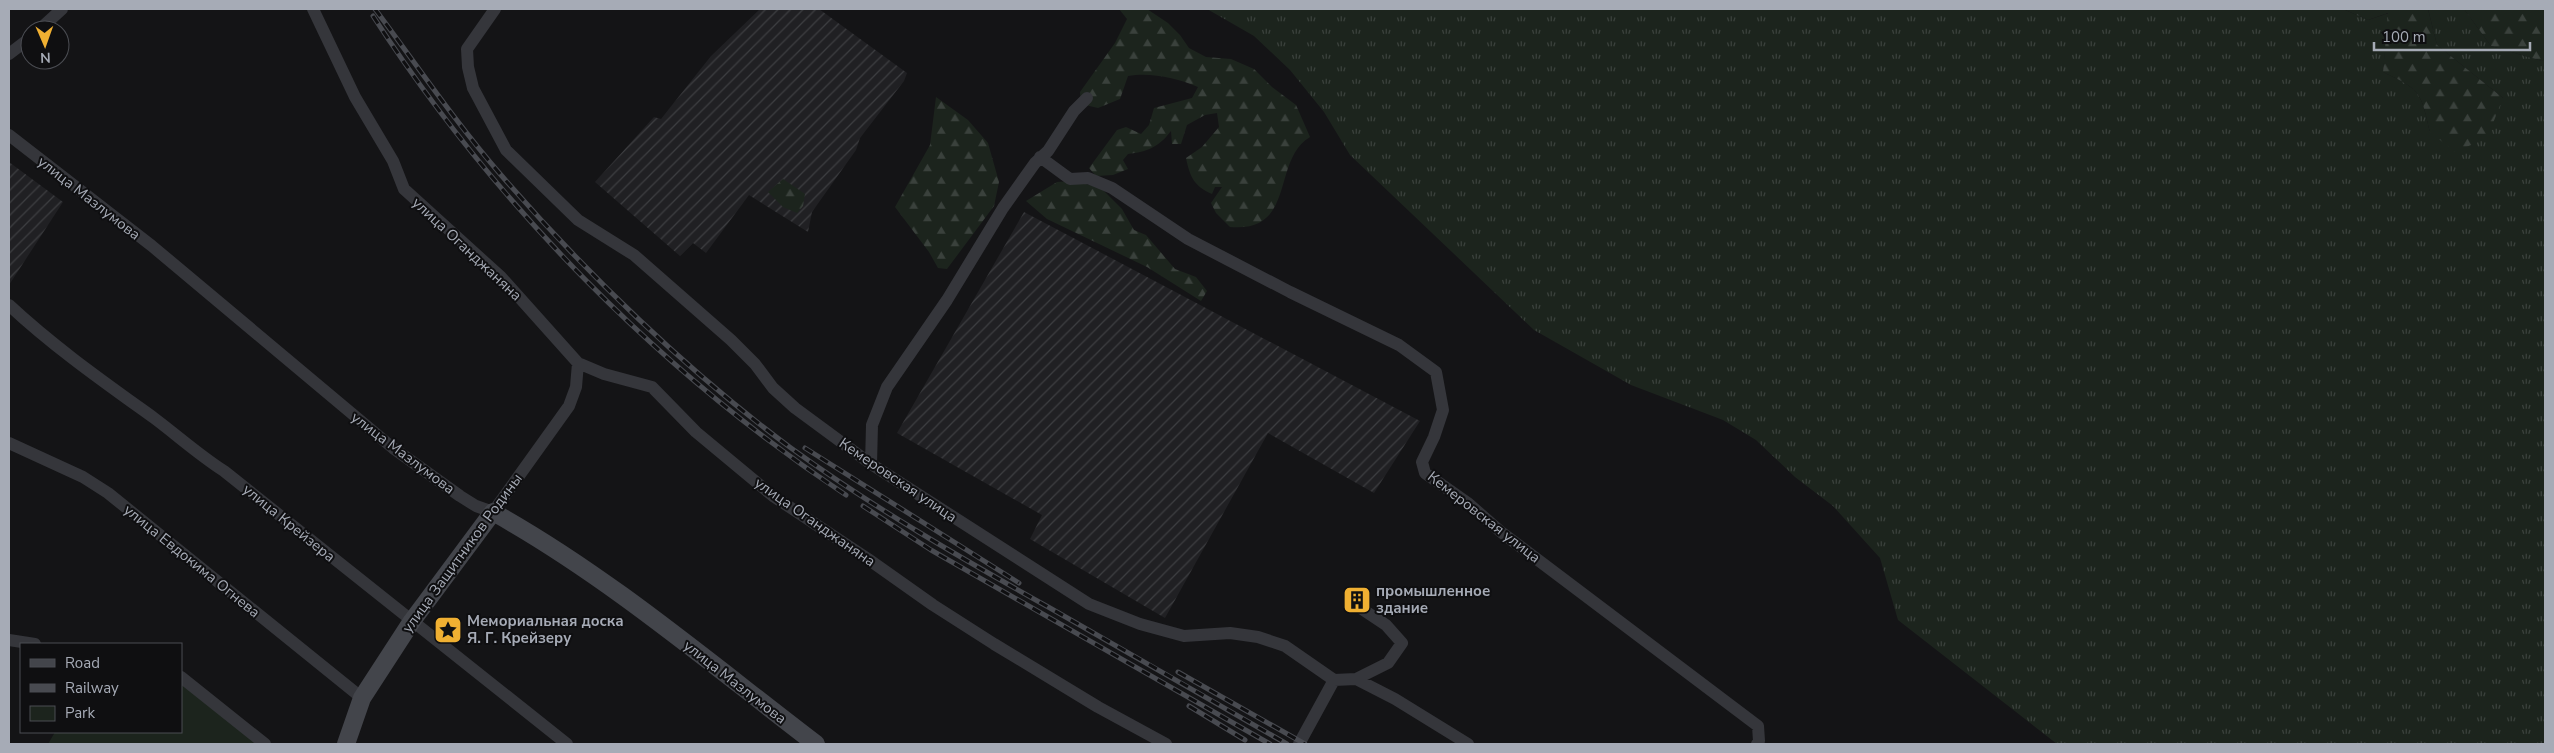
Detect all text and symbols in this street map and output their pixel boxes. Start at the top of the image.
north arrow [20,20,70,70]
scale bar [2374,20,2530,52]
text: 100 m [2382,27,2426,47]
text: N [40,48,51,67]
street label: улица Мазлумова [34,152,144,244]
street label: улица Оганджаняна [408,193,526,305]
street label: улица Мазлумова [347,407,459,499]
street label: Кемеровская улица [835,433,961,527]
street label: Кемеровская улица [1423,467,1545,567]
street label: улица Защитников Родины [397,469,527,637]
street label: улица Оганджаняна [751,473,879,571]
street label: улица Крейзера [239,479,339,567]
street label: улица Евдокима Огнева [120,500,264,622]
place label: промышленное здание [1376,581,1490,618]
building icon: промышленное здание [1342,585,1372,615]
place label: Мемориальная доска Я. Г. Крейзеру [467,611,624,648]
place icon: Мемориальная доска Я. Г. Крейзеру [433,615,463,645]
street label: улица Мазлумова [680,636,790,728]
legend [20,643,182,733]
text: Road [65,653,100,673]
text: Railway [65,678,119,698]
text: Park [65,703,95,723]

